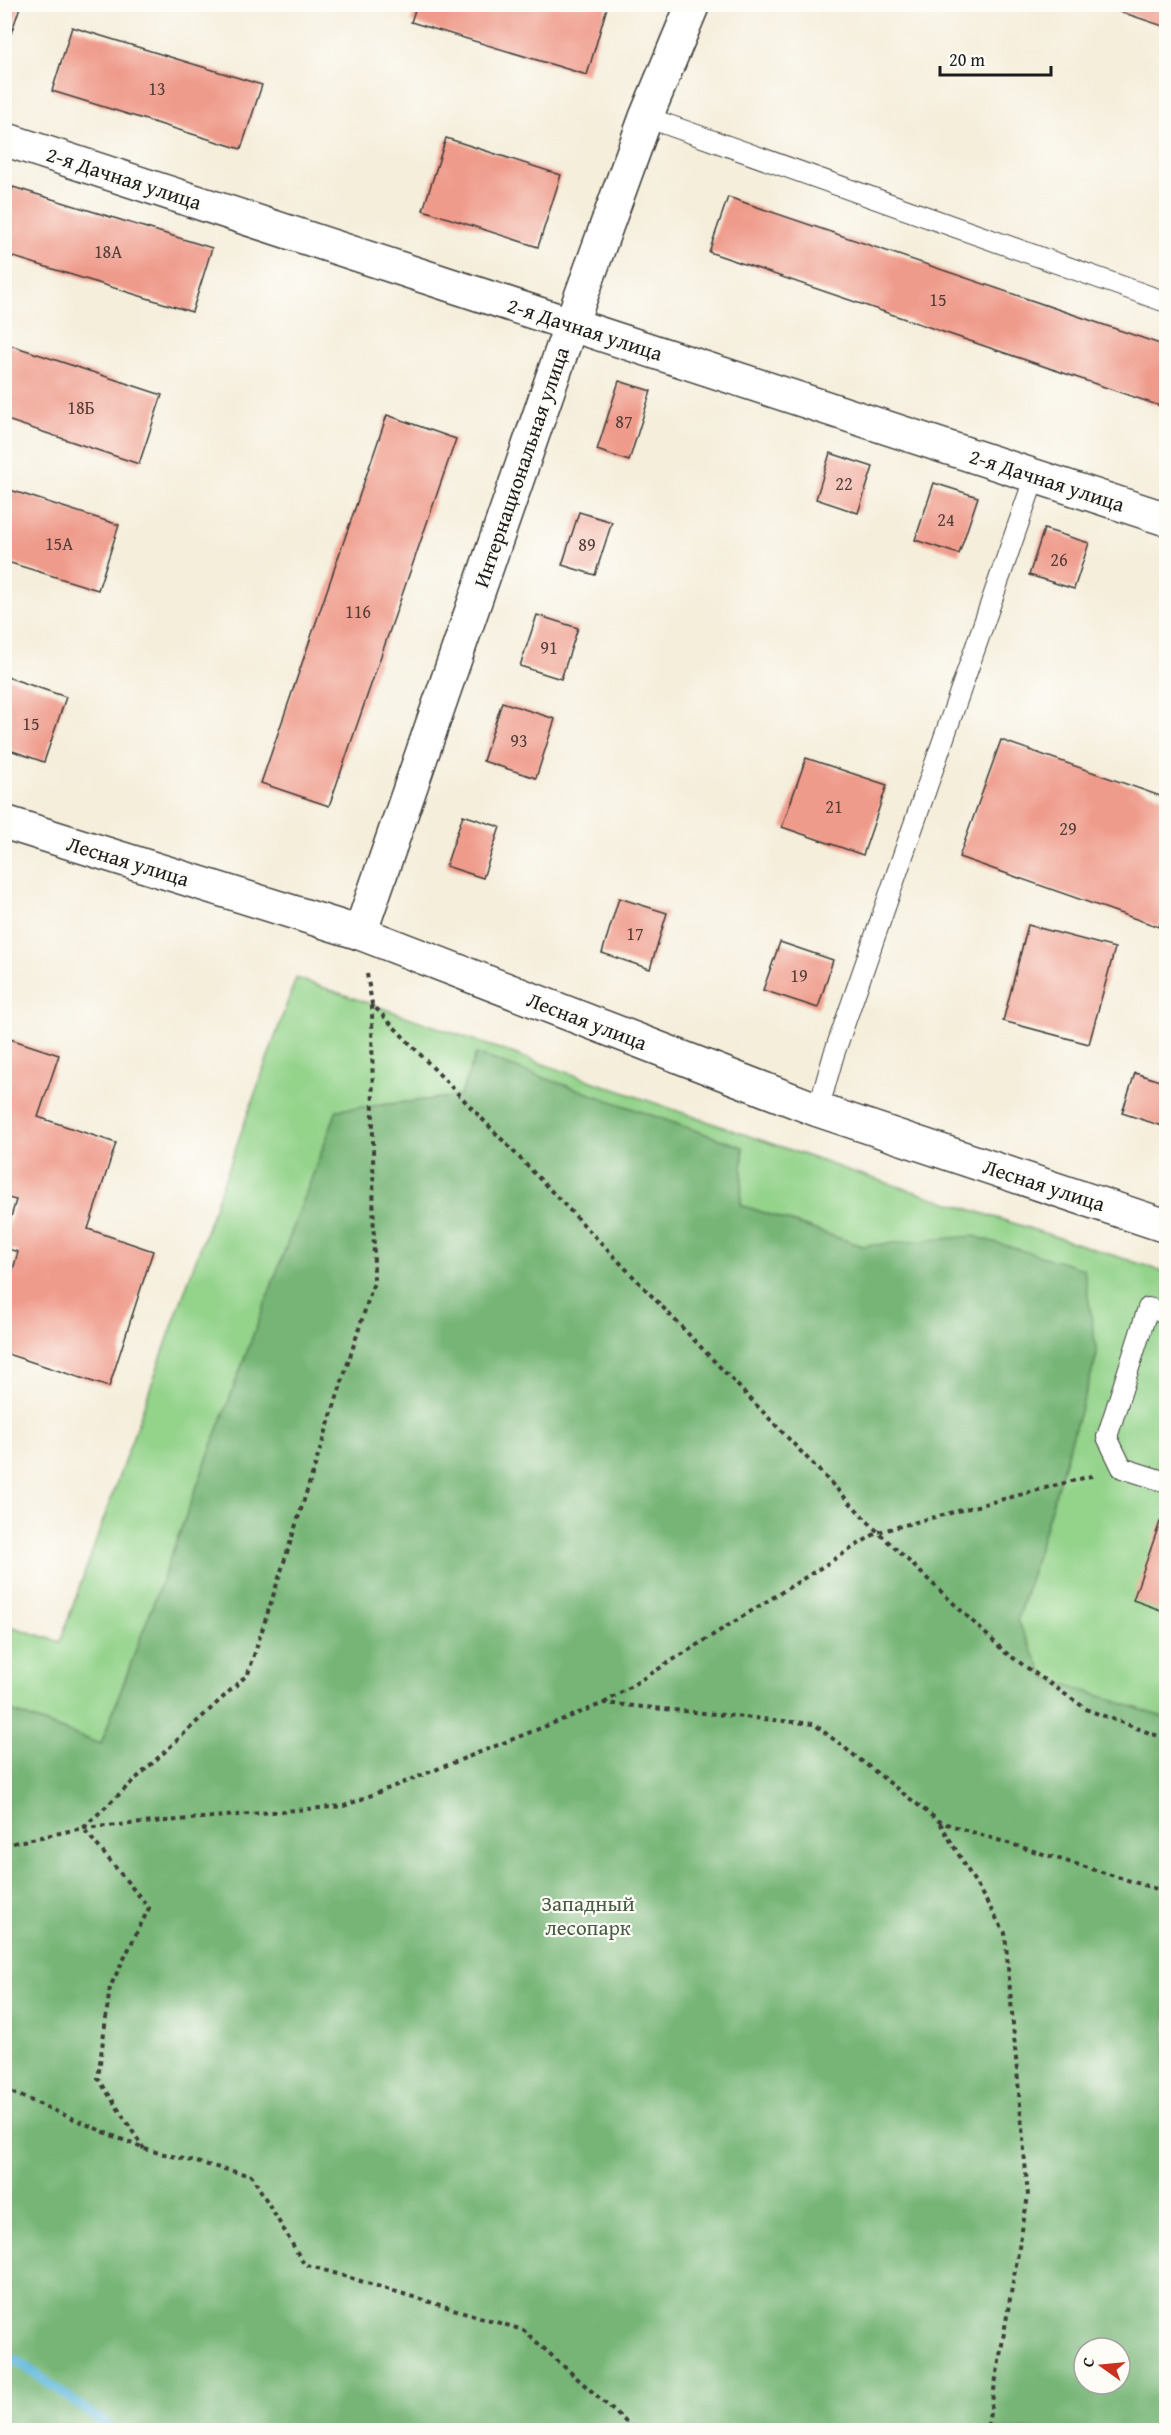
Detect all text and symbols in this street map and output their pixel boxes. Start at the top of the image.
scale bar [940,39,1051,77]
text: 20 m [949,46,985,73]
house number: 13 [148,75,166,102]
street label: 2-я Дачная улица [42,138,206,218]
house number: 18А [94,238,122,265]
house number: 15 [929,286,947,313]
street label: 2-я Дачная улица [503,289,667,369]
street label: Интернациональная улица [465,342,577,592]
house number: 18Б [67,394,95,421]
house number: 87 [615,408,633,435]
street label: 2-я Дачная улица [965,440,1129,520]
house number: 22 [835,470,853,497]
house number: 24 [937,506,955,533]
house number: 15А [45,530,73,557]
house number: 89 [578,531,596,558]
house number: 26 [1050,546,1068,573]
house number: 116 [345,598,371,625]
house number: 91 [540,634,558,661]
house number: 15 [22,710,40,737]
house number: 93 [510,727,528,754]
house number: 21 [825,793,843,820]
house number: 29 [1059,815,1077,842]
street label: Лесная улица [63,828,193,894]
house number: 17 [626,920,644,947]
house number: 19 [790,962,808,989]
street label: Лесная улица [522,984,652,1058]
street label: Лесная улица [979,1151,1109,1219]
park label: Западный лесопарк [541,1888,635,1943]
north arrow [1072,2336,1132,2396]
text: С [1075,2355,1100,2370]

